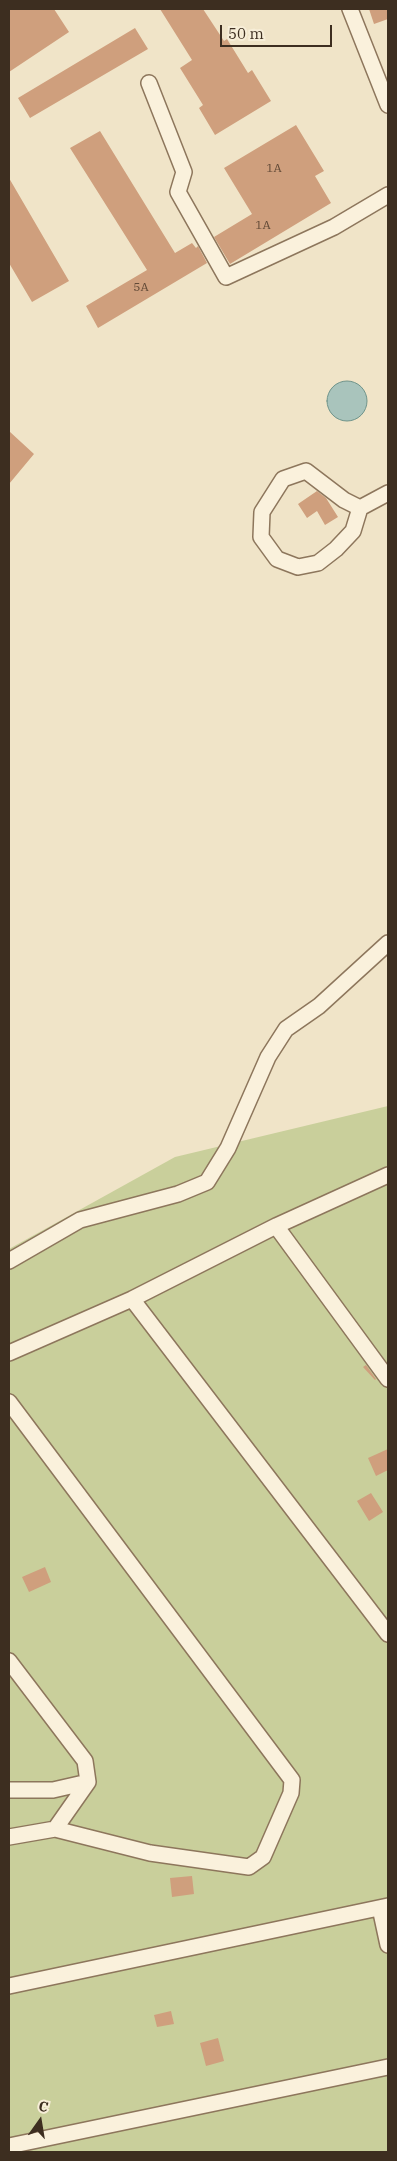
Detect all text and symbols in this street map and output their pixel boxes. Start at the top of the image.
scale bar [222,15,334,47]
text: 50 m [228,24,264,43]
house number: 1А [266,162,282,176]
house number: 1А [255,219,271,233]
house number: 5А [133,281,149,295]
north arrow [15,2096,65,2146]
text: С [37,2097,50,2116]

